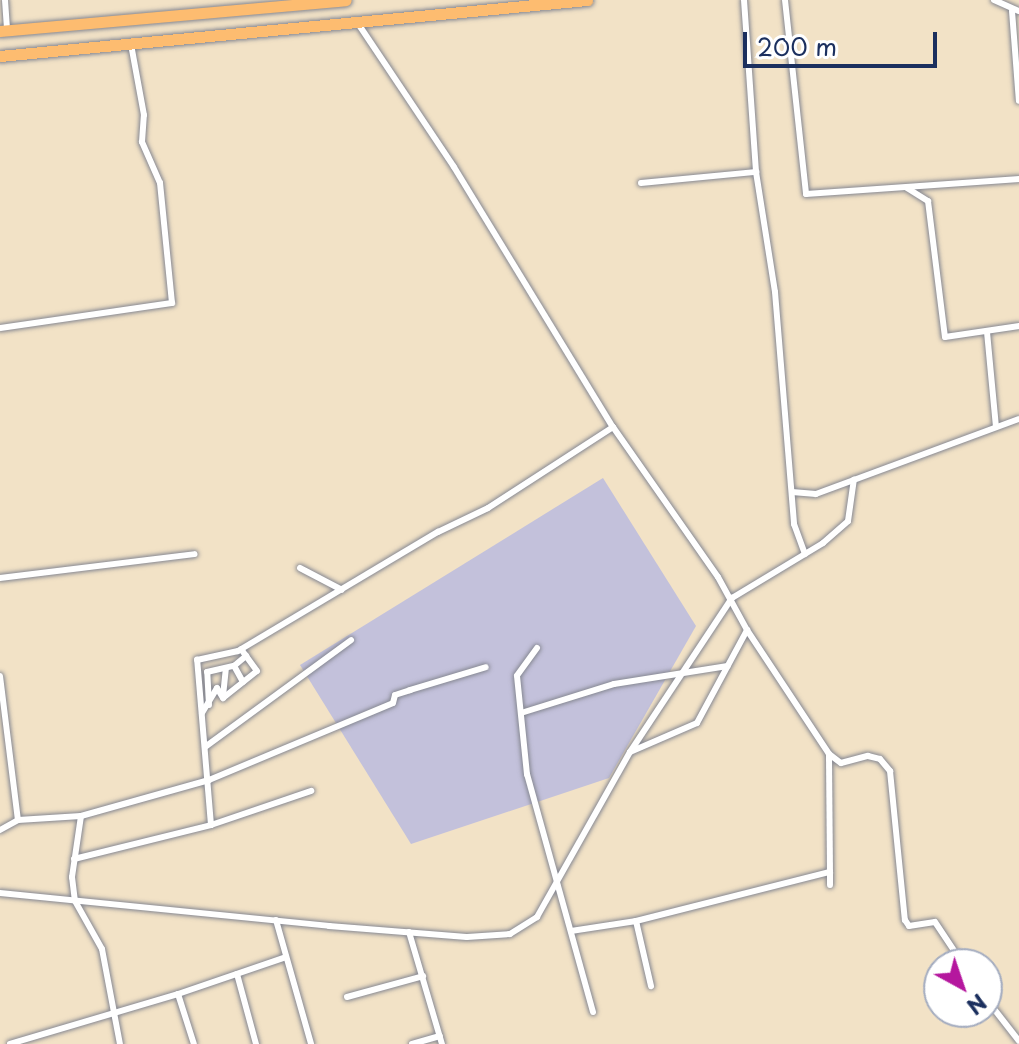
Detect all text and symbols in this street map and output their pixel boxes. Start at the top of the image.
scale bar [747,16,941,66]
text: 200 m [757,28,837,64]
north arrow [923,948,1003,1028]
text: N [960,987,995,1023]

